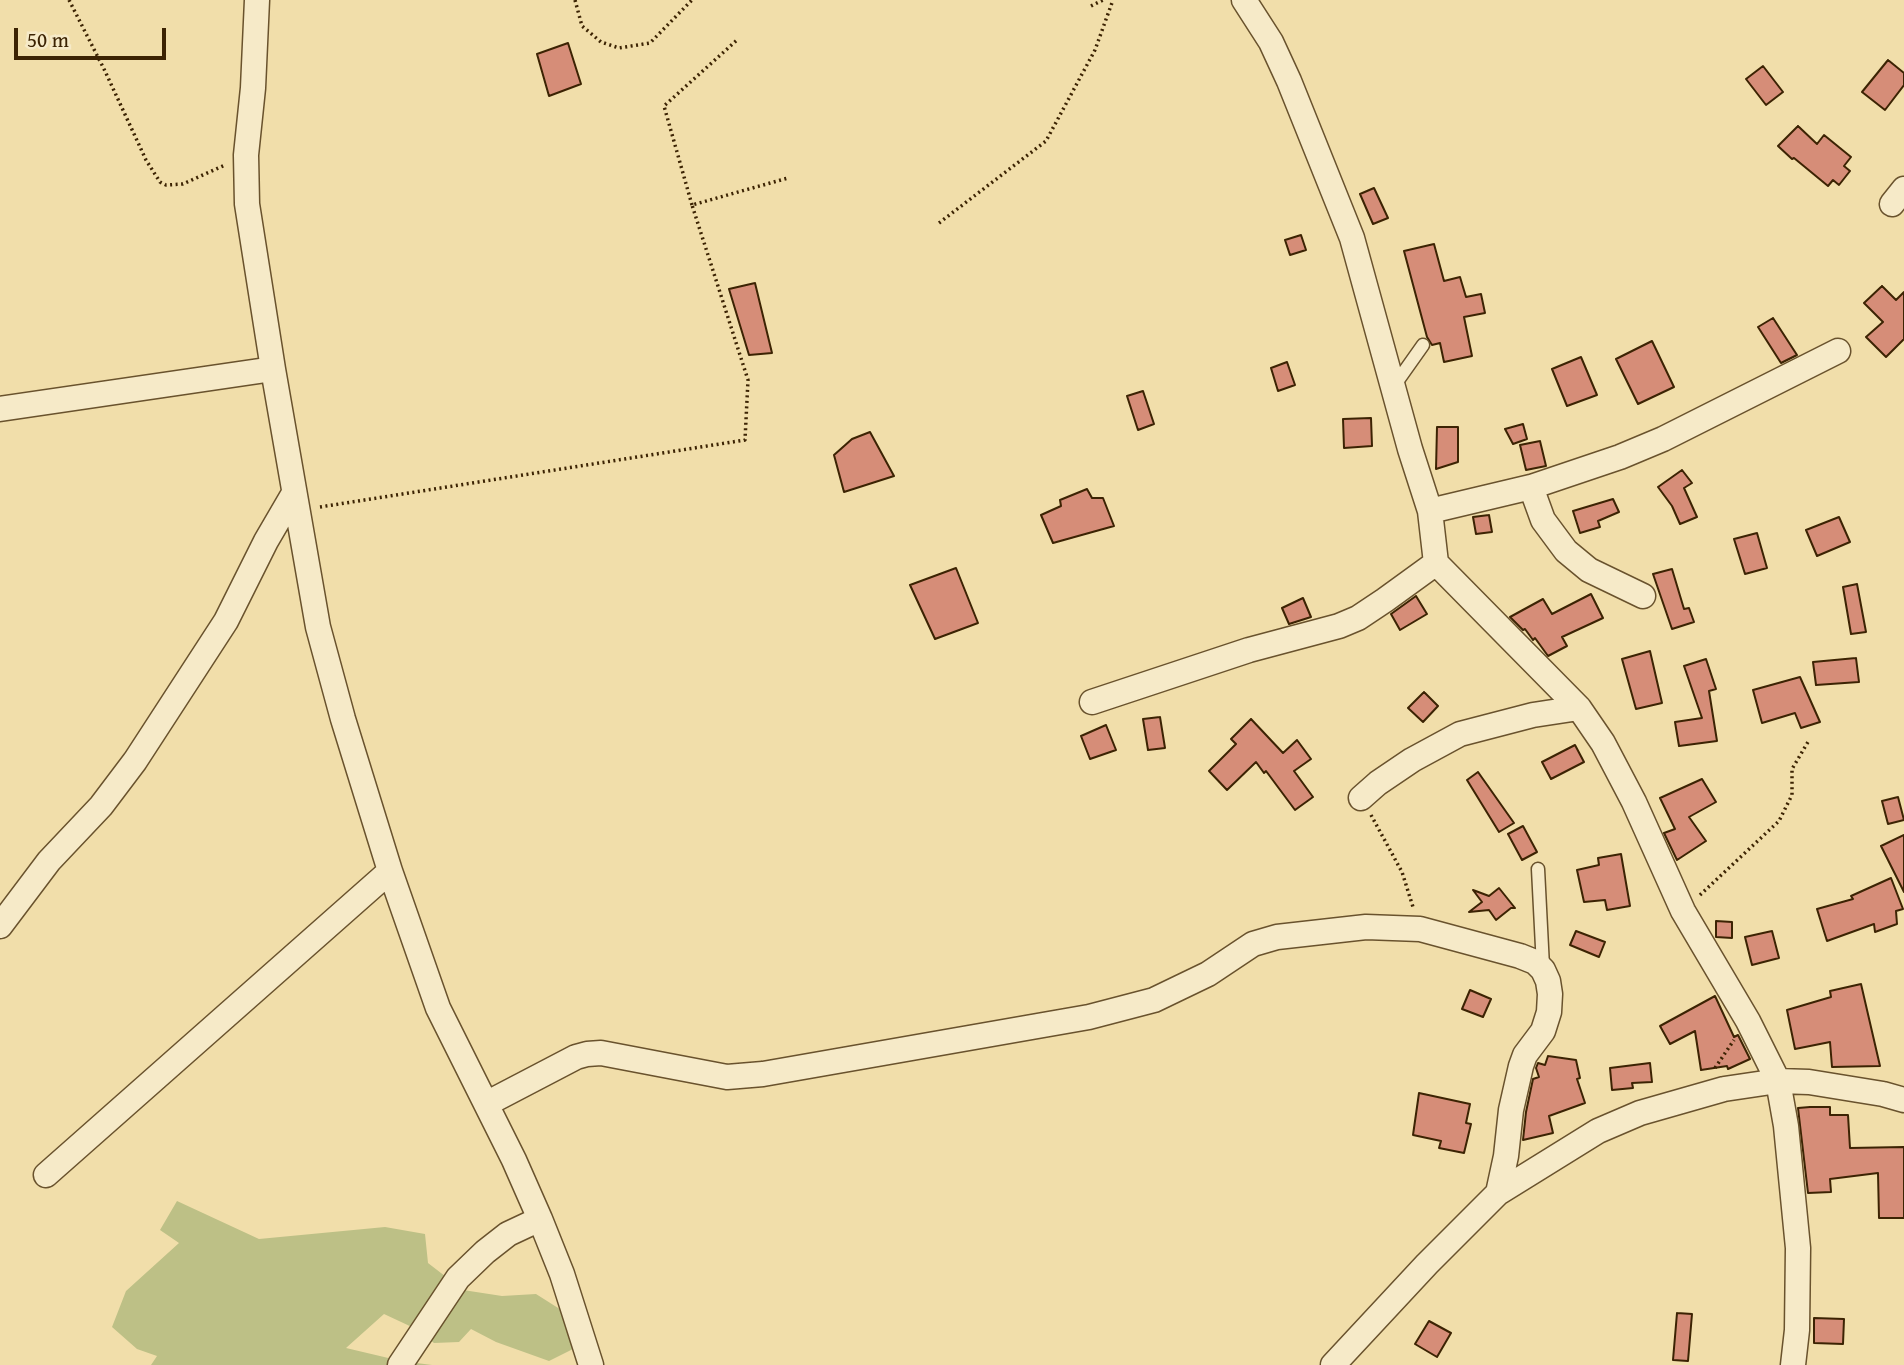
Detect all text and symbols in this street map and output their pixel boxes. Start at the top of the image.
scale bar [18,14,170,58]
text: 50 m [27,24,69,55]

